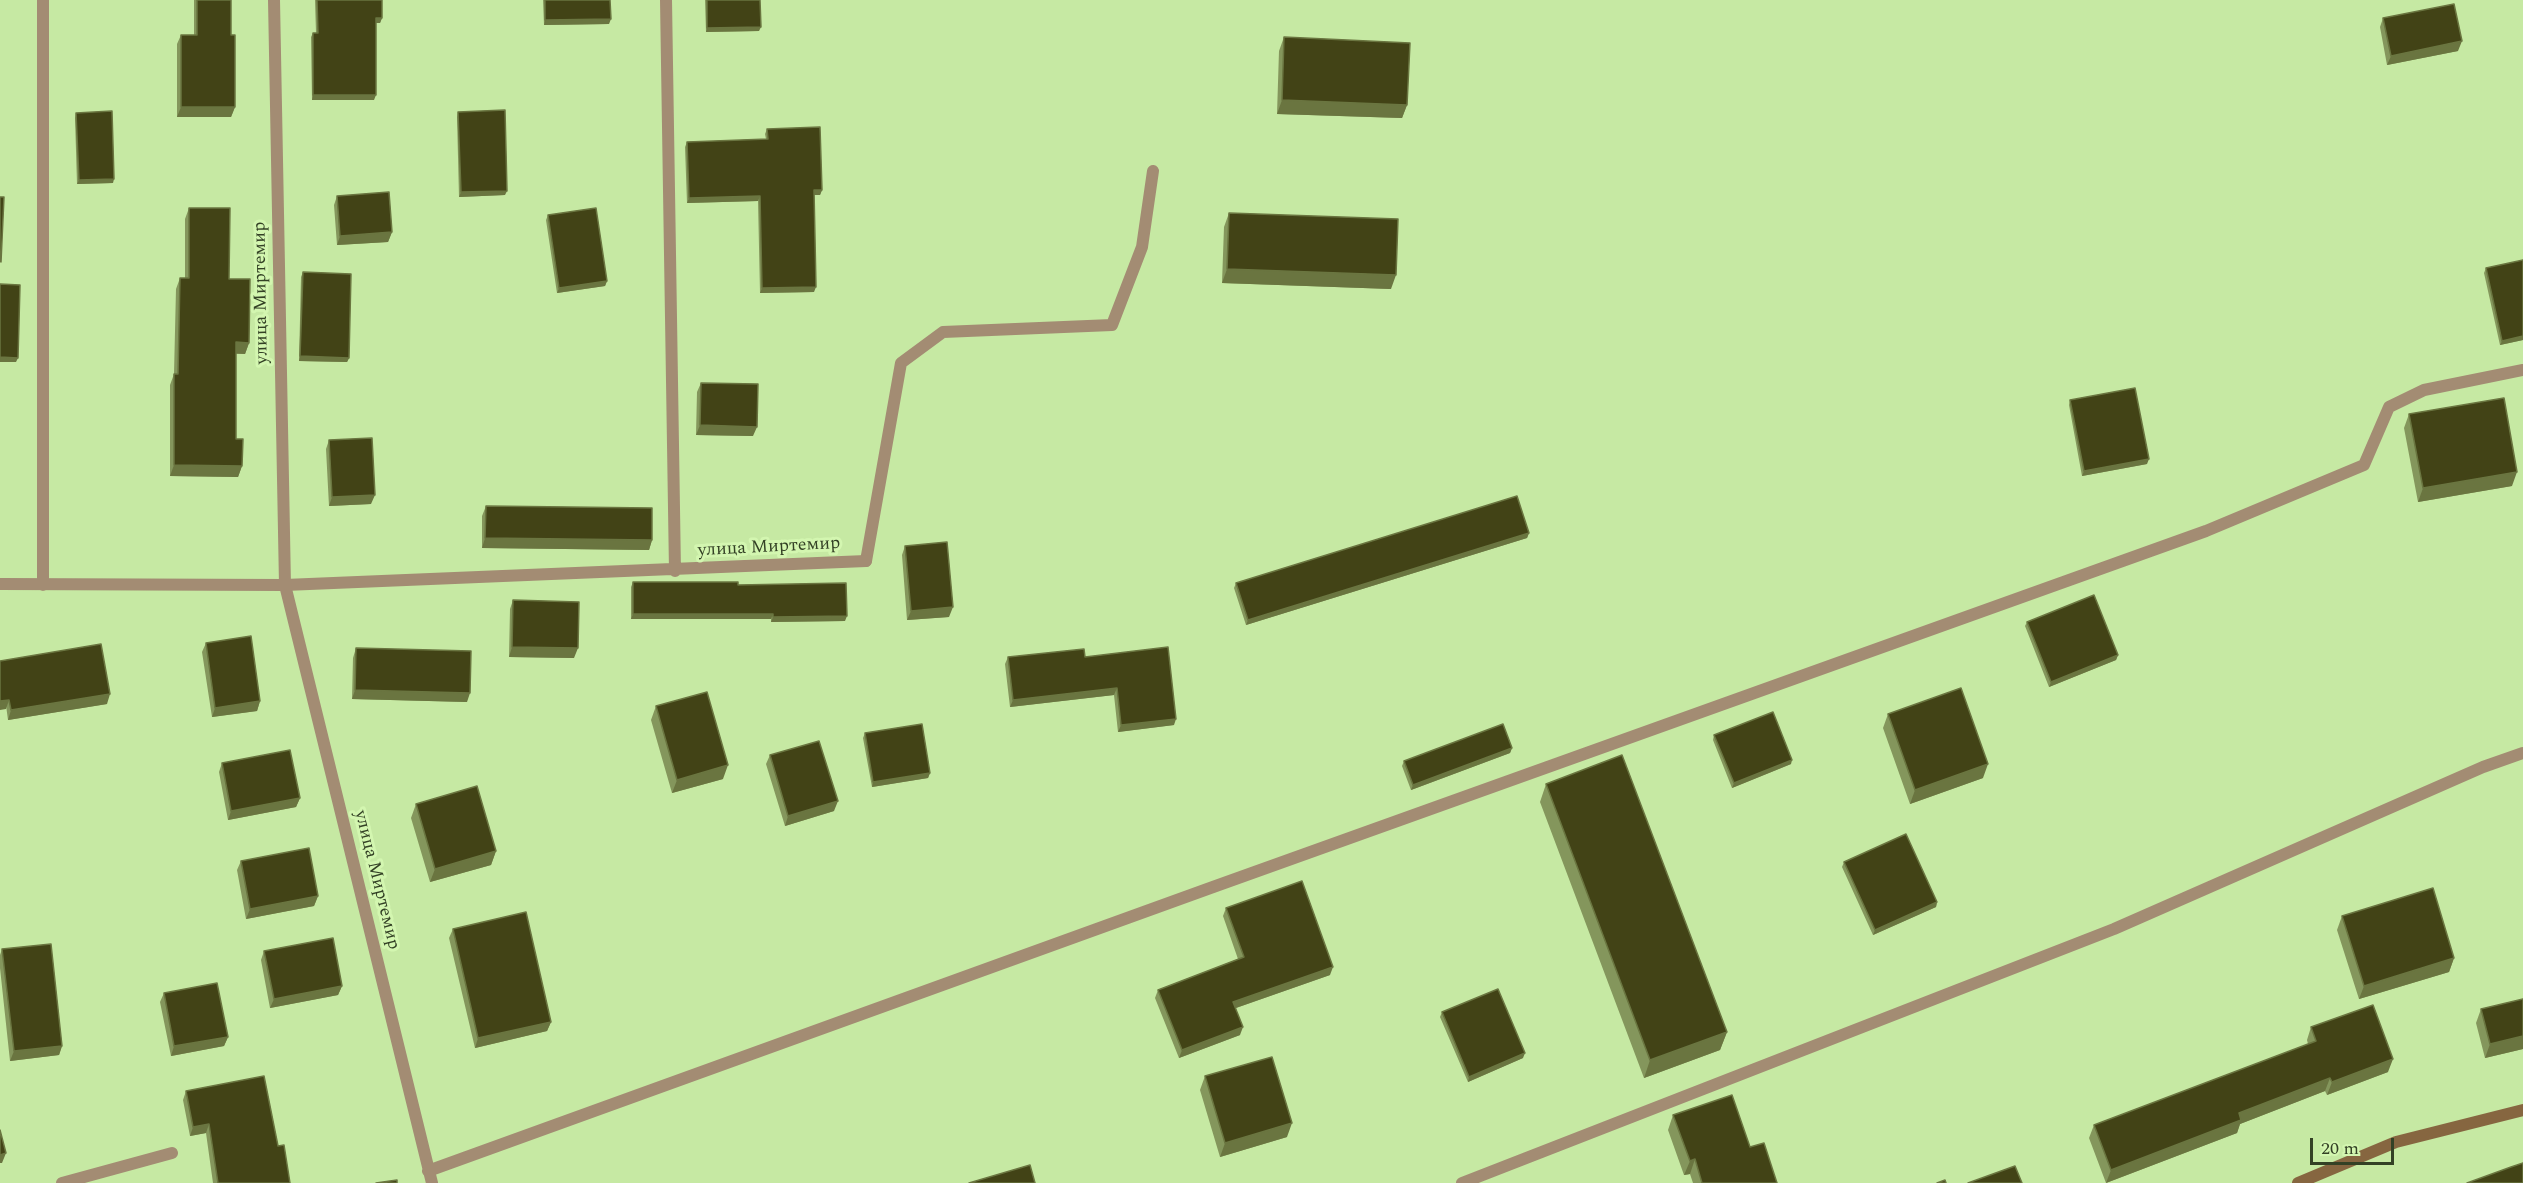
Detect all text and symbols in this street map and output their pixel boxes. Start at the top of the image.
street label: улица Миртемир [250,222,274,364]
street label: улица Миртемир [697,533,841,563]
street label: улица Миртемир [348,808,404,952]
scale bar [2313,1126,2397,1164]
text: 20 m [2321,1135,2359,1162]

